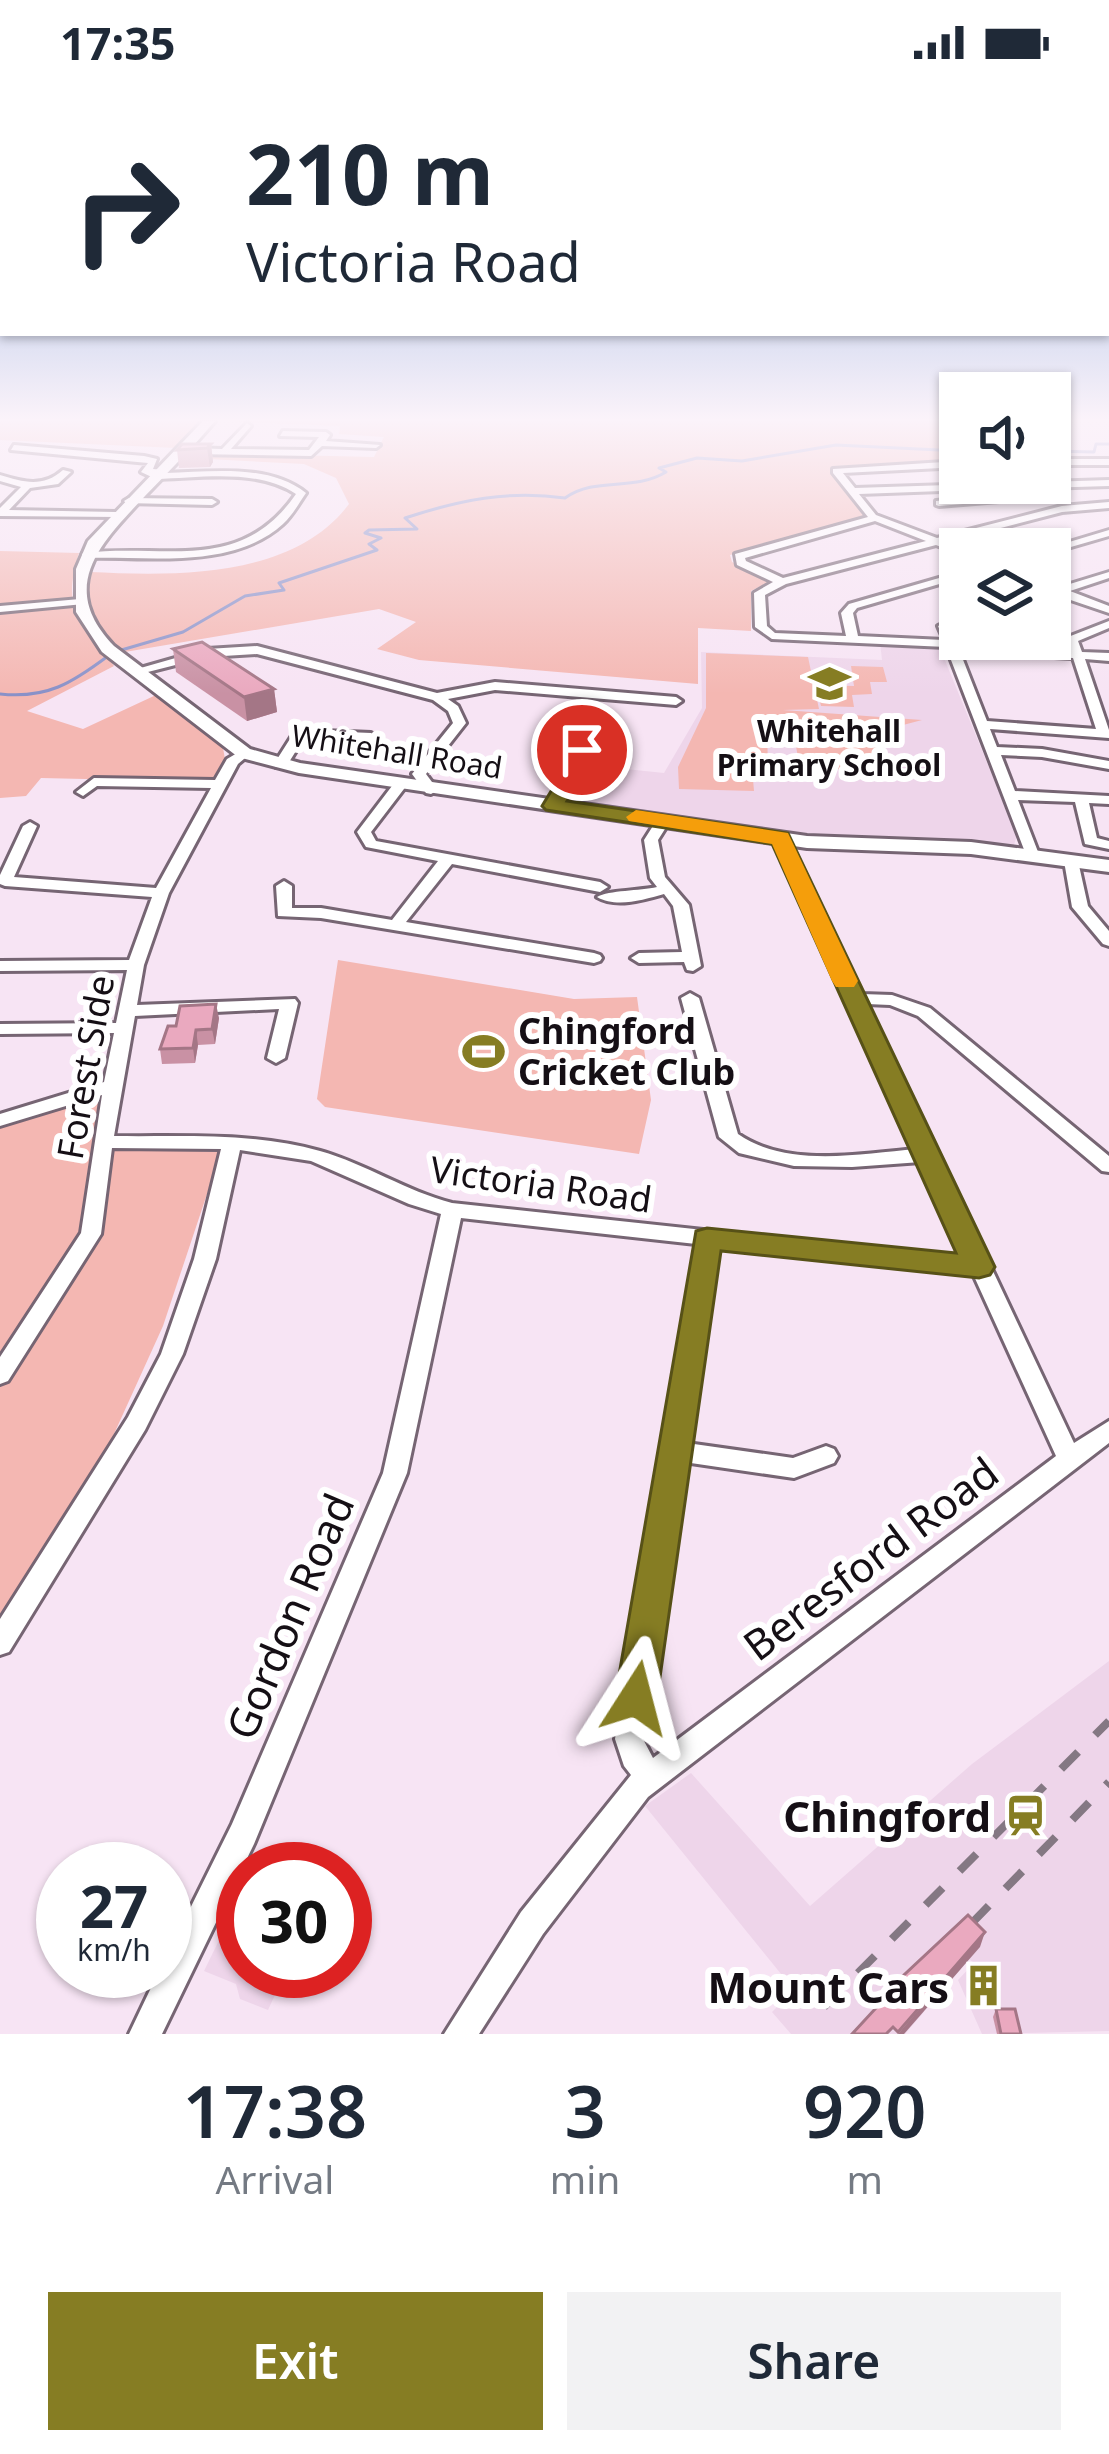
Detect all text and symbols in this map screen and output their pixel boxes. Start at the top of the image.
text: 17:35 [60,12,176,73]
text: 210 m [246,115,494,230]
icon: right [48,132,204,288]
text: Victoria Road [246,224,581,298]
map controls [939,372,1071,660]
button: sound [939,372,1071,504]
button: layers [939,528,1071,660]
school or university icon: Whitehall Primary School [806,661,852,707]
pin [531,699,633,801]
place label: Whitehall Primary School [717,710,941,785]
street label: Whitehall Road [289,714,505,788]
icon: arrive [549,717,615,783]
street label: Forest Side [45,971,125,1163]
place label: Chingford Cricket Club [518,1006,735,1096]
sports icon: Chingford Cricket Club [461,1028,507,1074]
street label: Victoria Road [427,1144,655,1224]
street label: Beresford Road [731,1443,1009,1673]
street label: Gordon Road [212,1484,366,1748]
position arrow [573,1635,699,1761]
place label: Chingford [783,1787,991,1844]
station icon: Chingford [1002,1792,1048,1838]
speed limit sign: 30 [216,1842,372,1998]
text: 27 [80,1864,148,1946]
text: km/h [77,1929,151,1970]
place label: Mount Cars [707,1958,949,2015]
building icon: Mount Cars [960,1963,1006,2009]
text: 17:38 [183,2061,367,2159]
text: 3 [564,2061,606,2159]
text: 920 [803,2061,926,2159]
text: Arrival [215,2152,334,2205]
text: min [550,2152,620,2205]
text: m [846,2152,883,2205]
button: Exit [48,2292,543,2430]
button: Share [567,2292,1061,2430]

